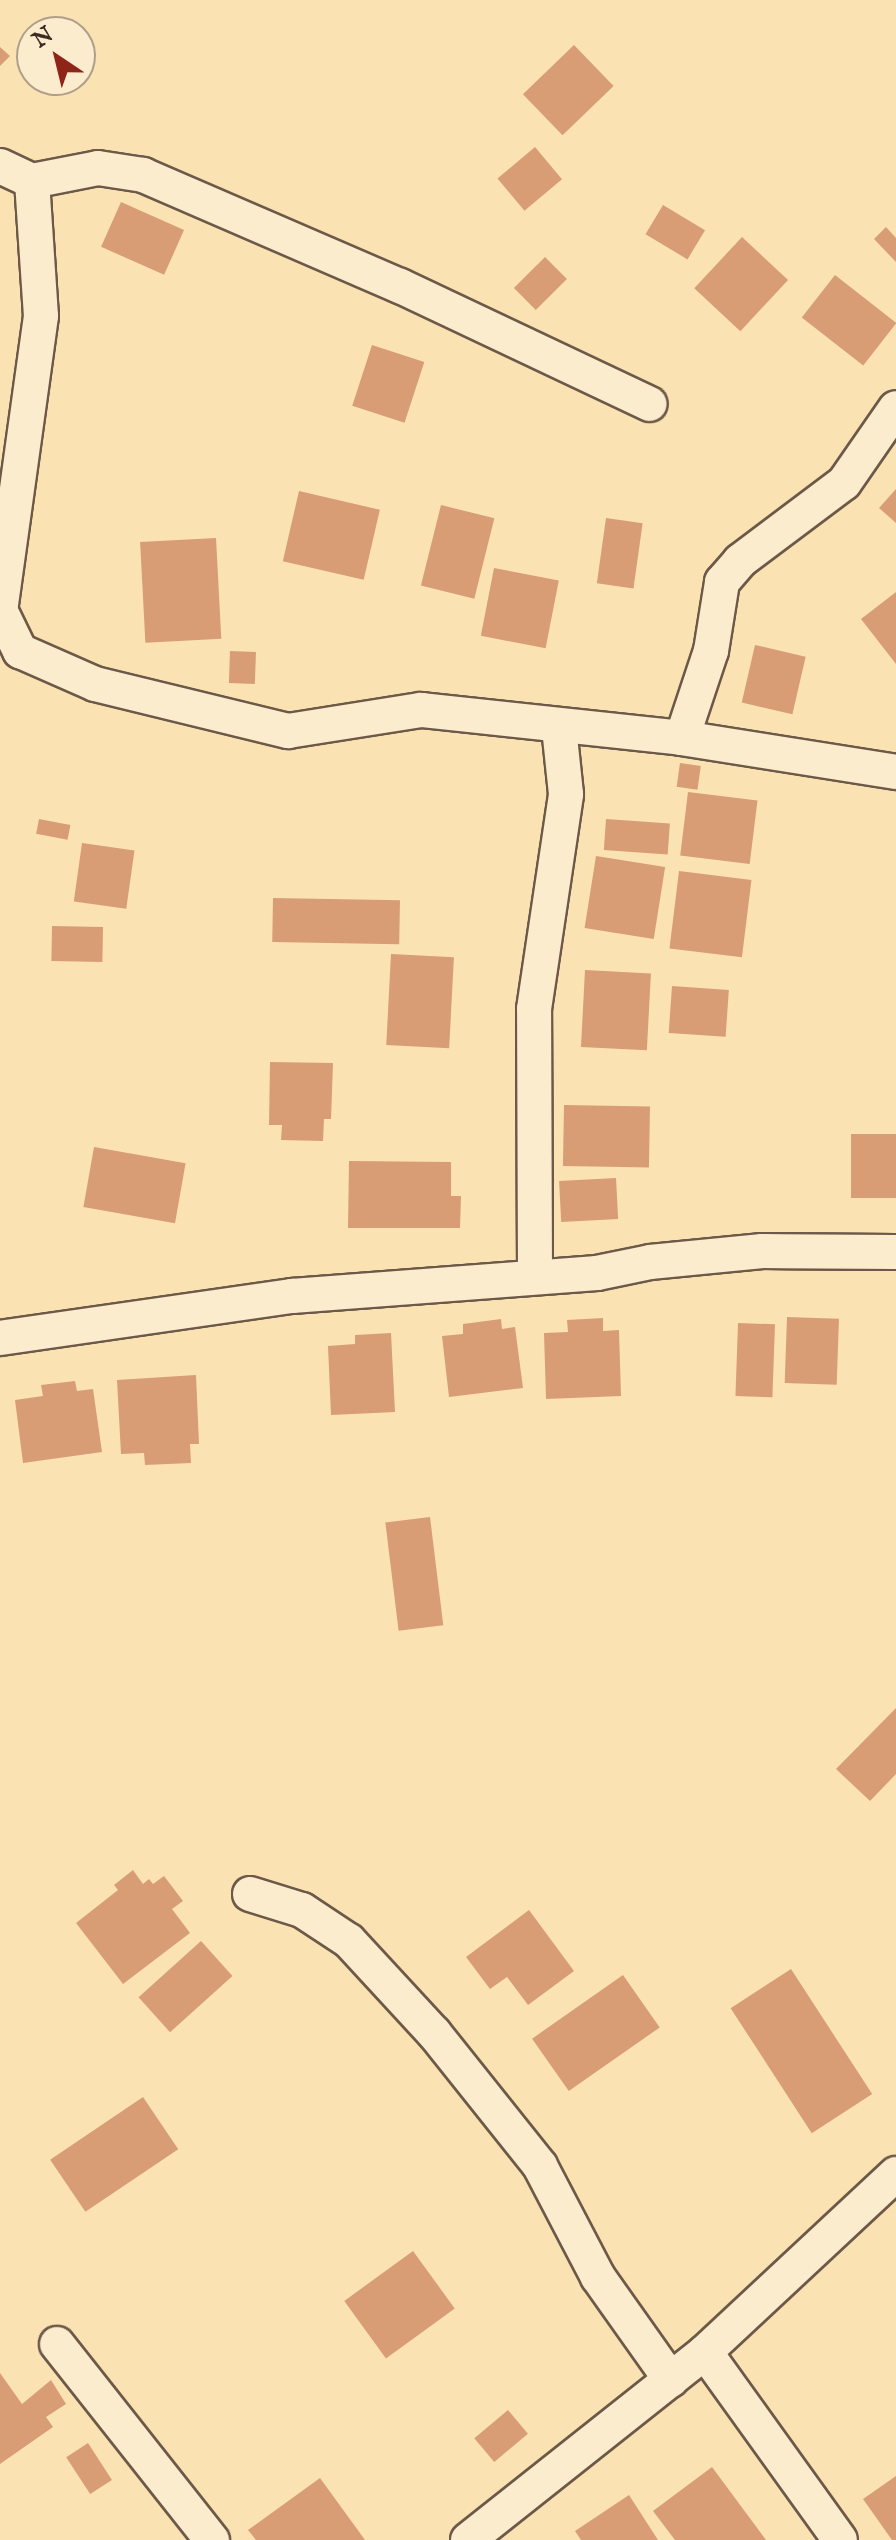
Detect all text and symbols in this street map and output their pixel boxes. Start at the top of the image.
north arrow [16,16,96,96]
text: N [28,21,59,55]

